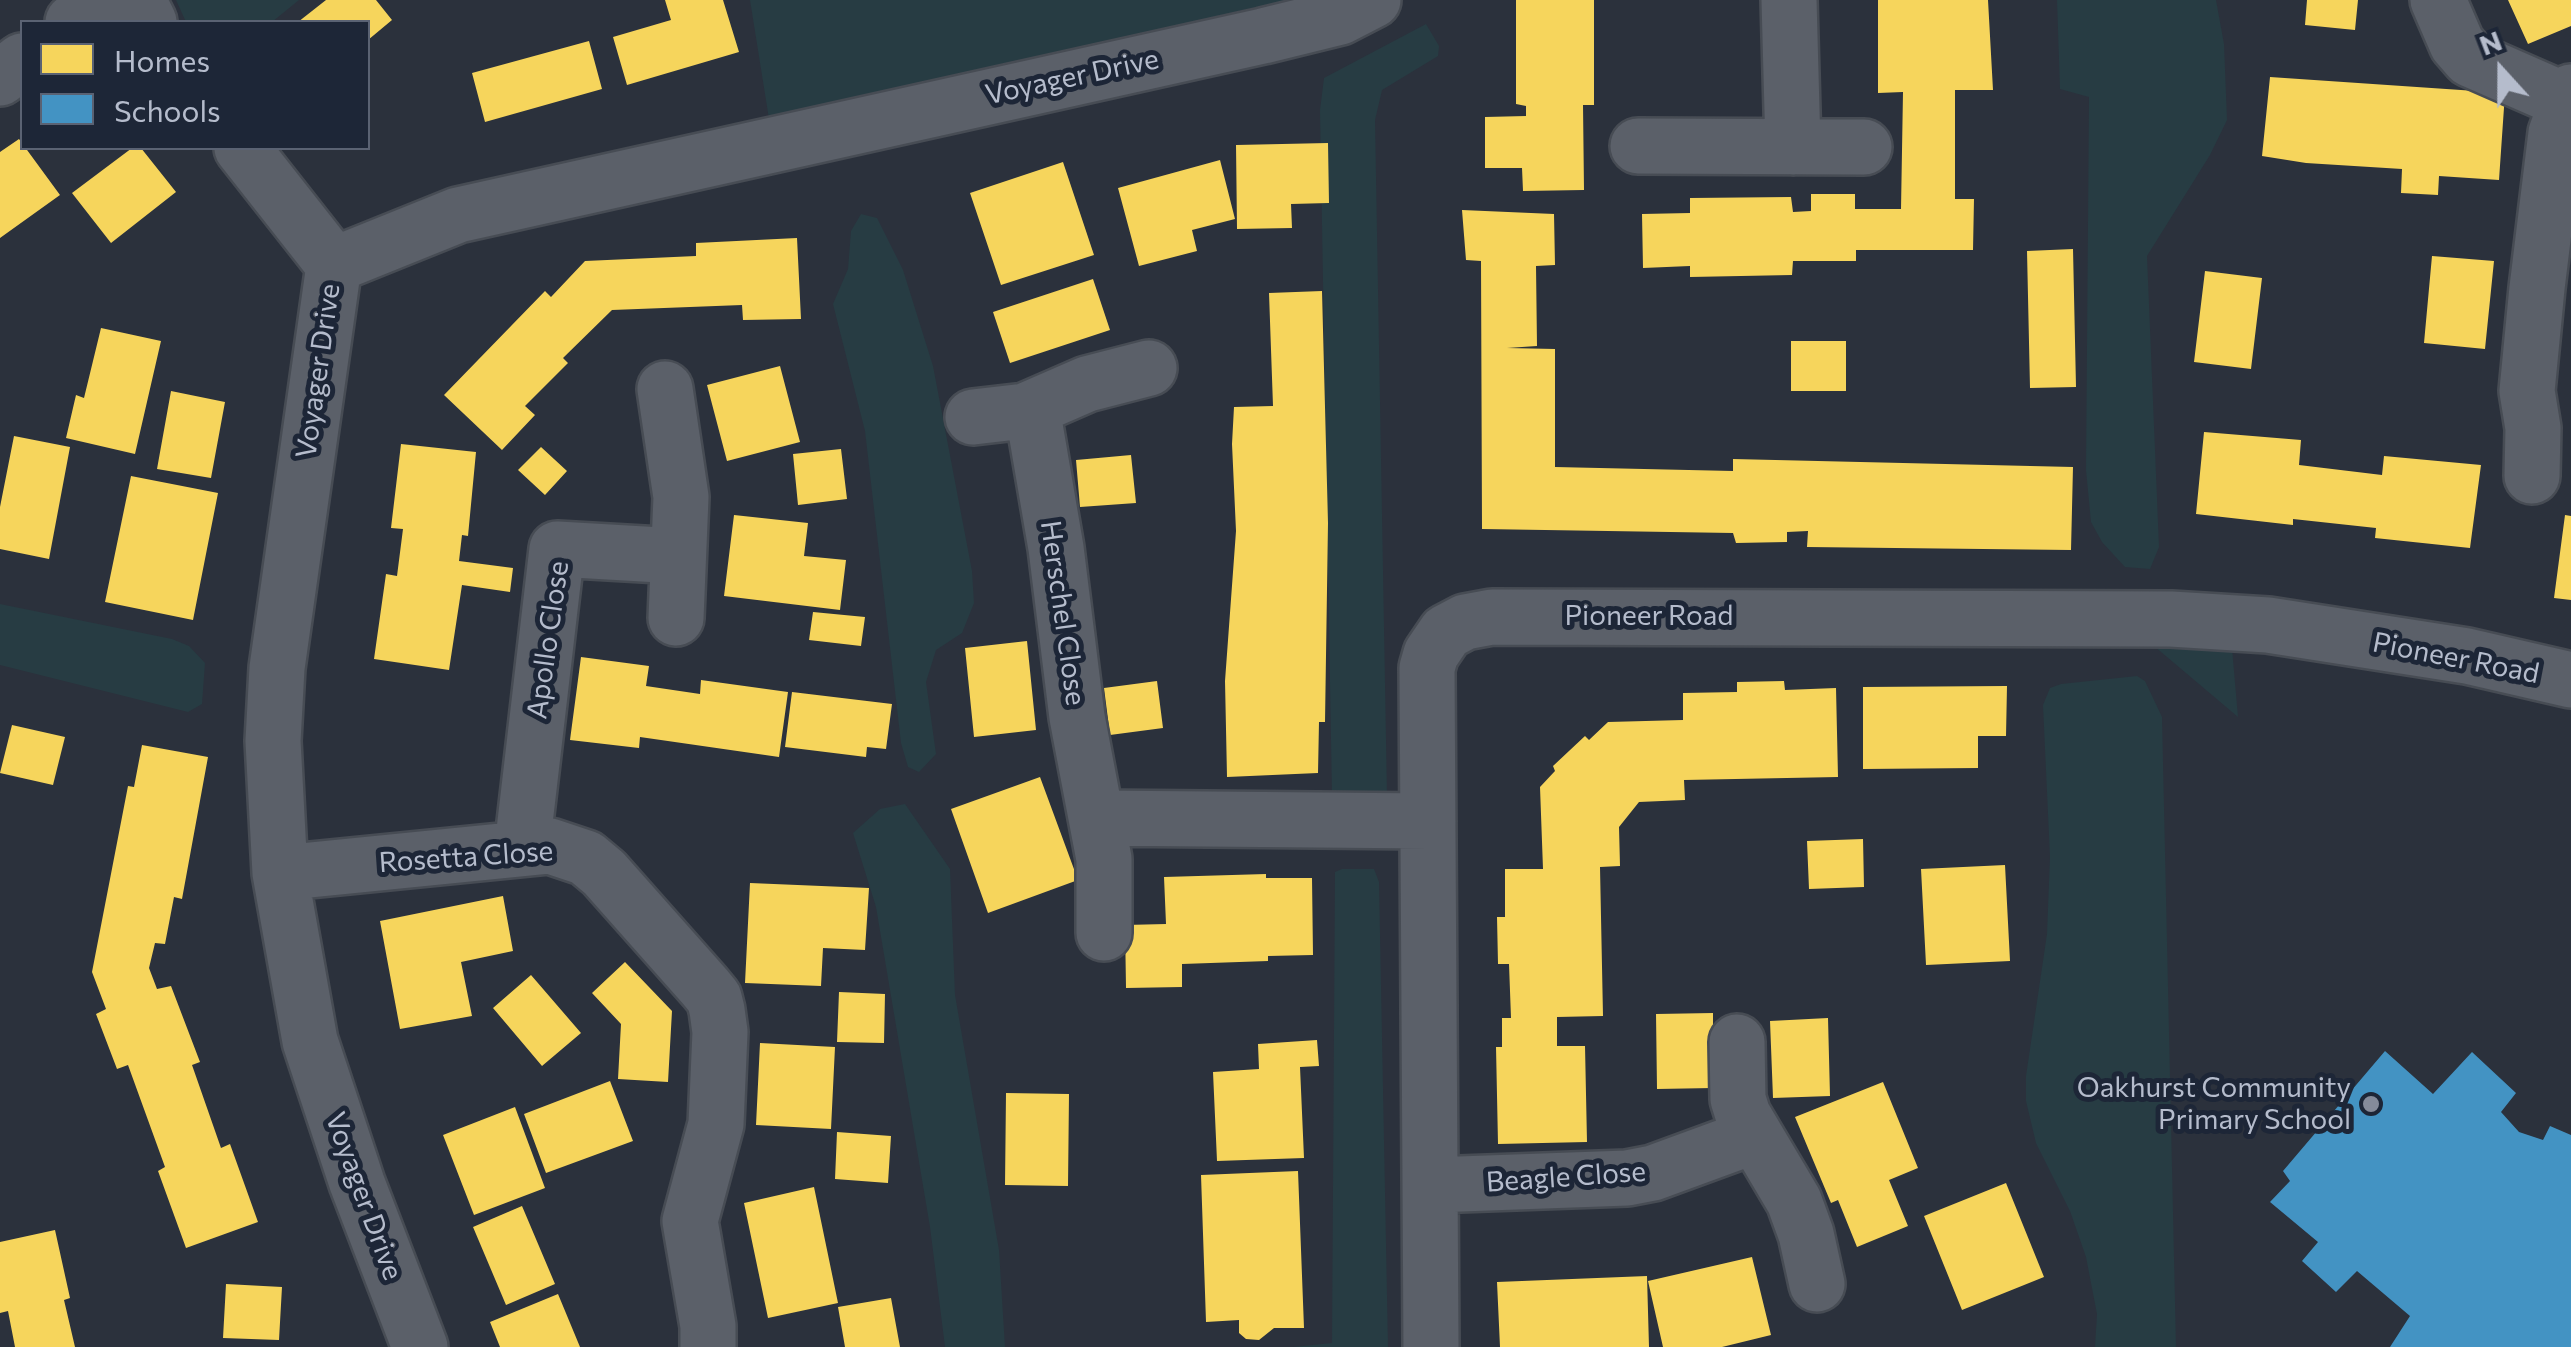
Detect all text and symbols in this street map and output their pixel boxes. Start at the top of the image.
legend [20,20,370,150]
north arrow [2451,20,2551,120]
text: N [2474,22,2506,62]
text: Homes [114,41,210,78]
street label: Voyager Drive [982,42,1162,112]
text: Schools [114,91,221,128]
street label: Voyager Drive [289,281,347,461]
street label: Herschel Close [1033,518,1093,708]
street label: Apollo Close [520,559,576,721]
street label: Pioneer Road [1564,599,1734,633]
street label: Pioneer Road [2370,625,2542,691]
street label: Rosetta Close [378,834,554,880]
place label: Oakhurst Community Primary School [2077,1071,2351,1137]
marker: Oakhurst Community Primary School [2360,1093,2382,1115]
street label: Voyager Drive [318,1107,410,1285]
street label: Beagle Close [1485,1155,1647,1199]

